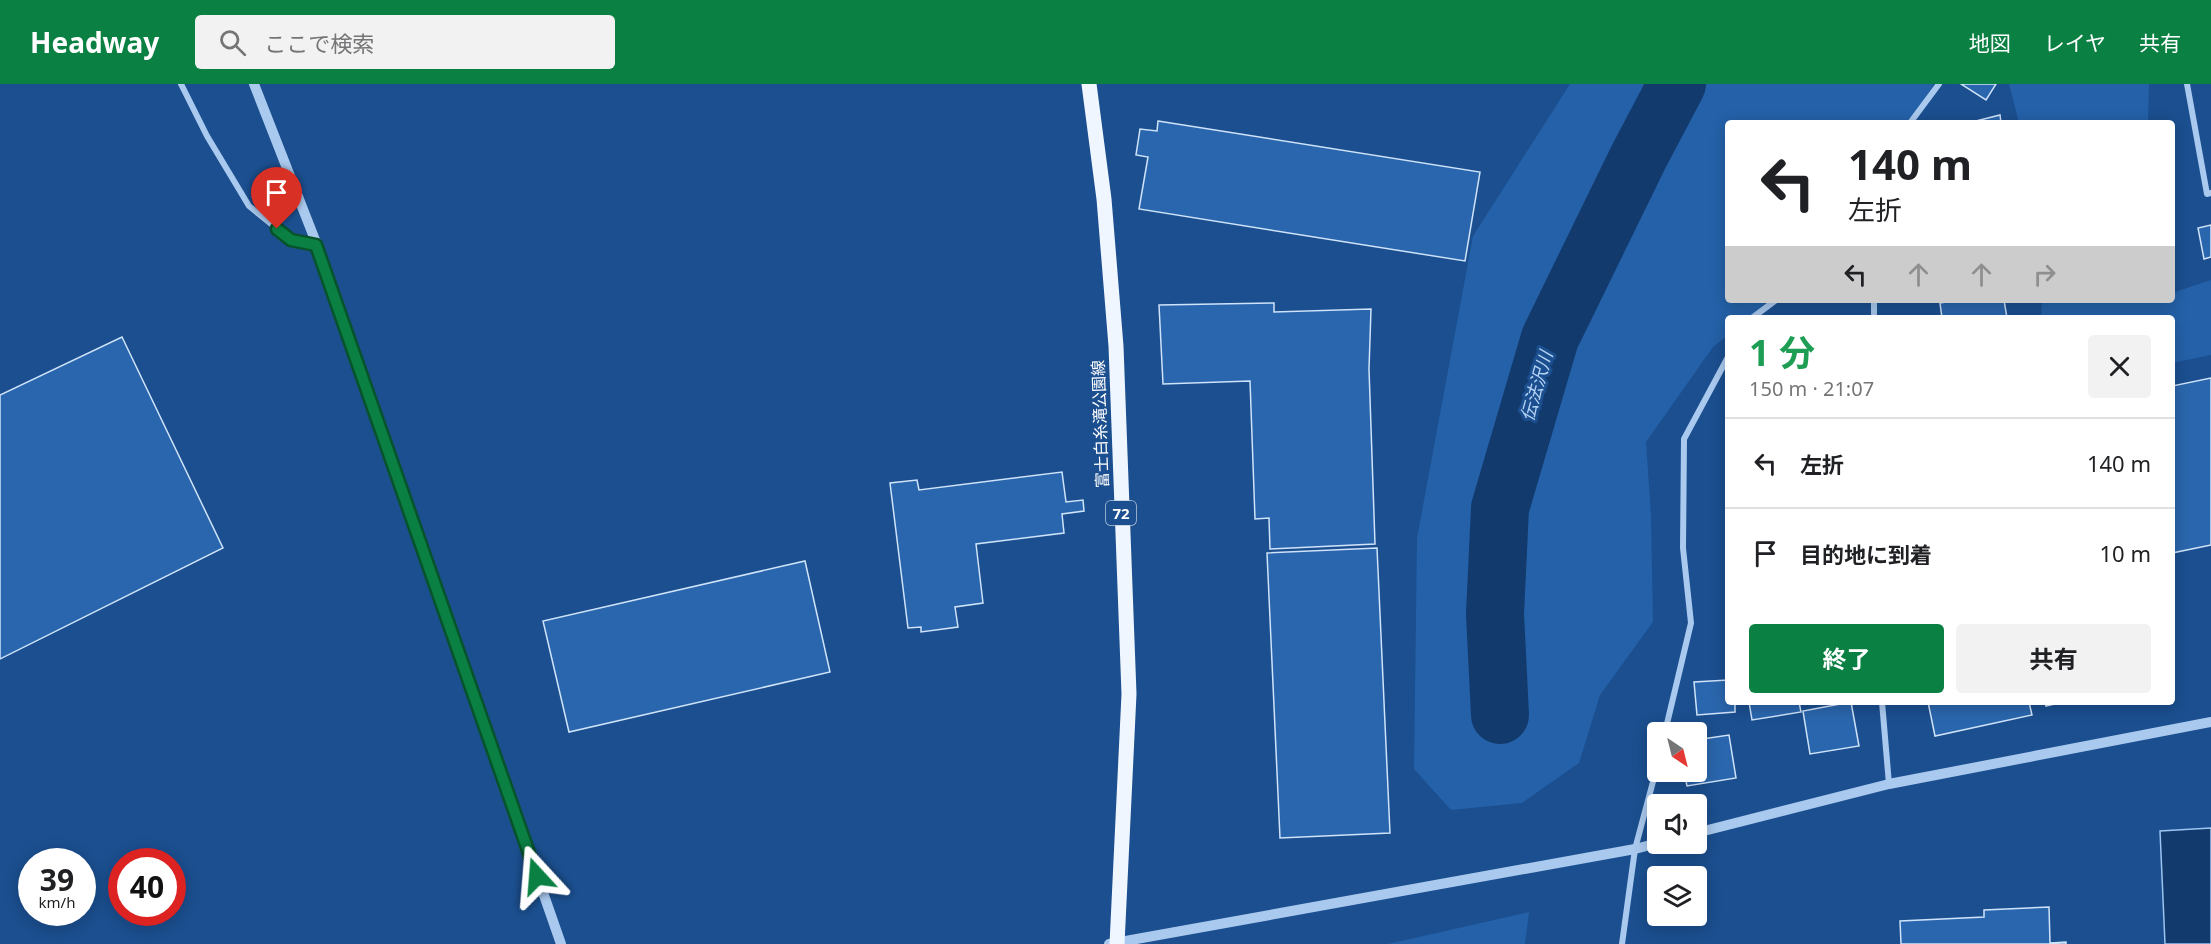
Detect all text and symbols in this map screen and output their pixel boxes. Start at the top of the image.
search box [195,15,615,69]
text: Headway [30,23,159,61]
icon: search [216,26,249,59]
text: ここで検索 [264,28,374,58]
text: 地図 [1969,29,2011,57]
text: レイヤ [2044,29,2106,57]
text: 共有 [2139,29,2181,57]
text: 140 m [1848,135,1972,192]
icon: left [1749,144,1827,222]
pin [251,167,302,229]
icon: arrive [260,176,293,209]
text: 左折 [1848,191,1902,228]
icon: left [1839,258,1872,291]
icon: ahead [1902,258,1935,291]
icon: ahead [1965,258,1998,291]
icon: right [2028,258,2061,291]
text: 1 分 [1749,328,1815,377]
button: close [2088,335,2151,398]
water label: 伝法沢川 [1515,346,1558,424]
street label: 富士白糸滝公園線 [1087,360,1113,488]
text: 150 m · 21:07 [1749,375,1874,402]
icon: left [1749,447,1782,480]
text: 140 m [2087,448,2151,478]
text: 左折 [1800,449,1844,479]
road number: 72 [1106,501,1136,525]
icon: arrive [1749,537,1782,570]
text: 10 m [2100,538,2151,568]
text: 目的地に到着 [1800,539,1932,569]
button: 終了 [1749,624,1944,693]
button: 共有 [1956,624,2151,693]
north arrow [1647,722,1707,782]
map controls [1647,722,1707,926]
button: sound [1647,794,1707,854]
position arrow [505,844,569,908]
speed limit sign: 40 [108,848,186,926]
text: 39 [40,859,74,900]
button: layers [1647,866,1707,926]
text: km/h [39,892,75,912]

